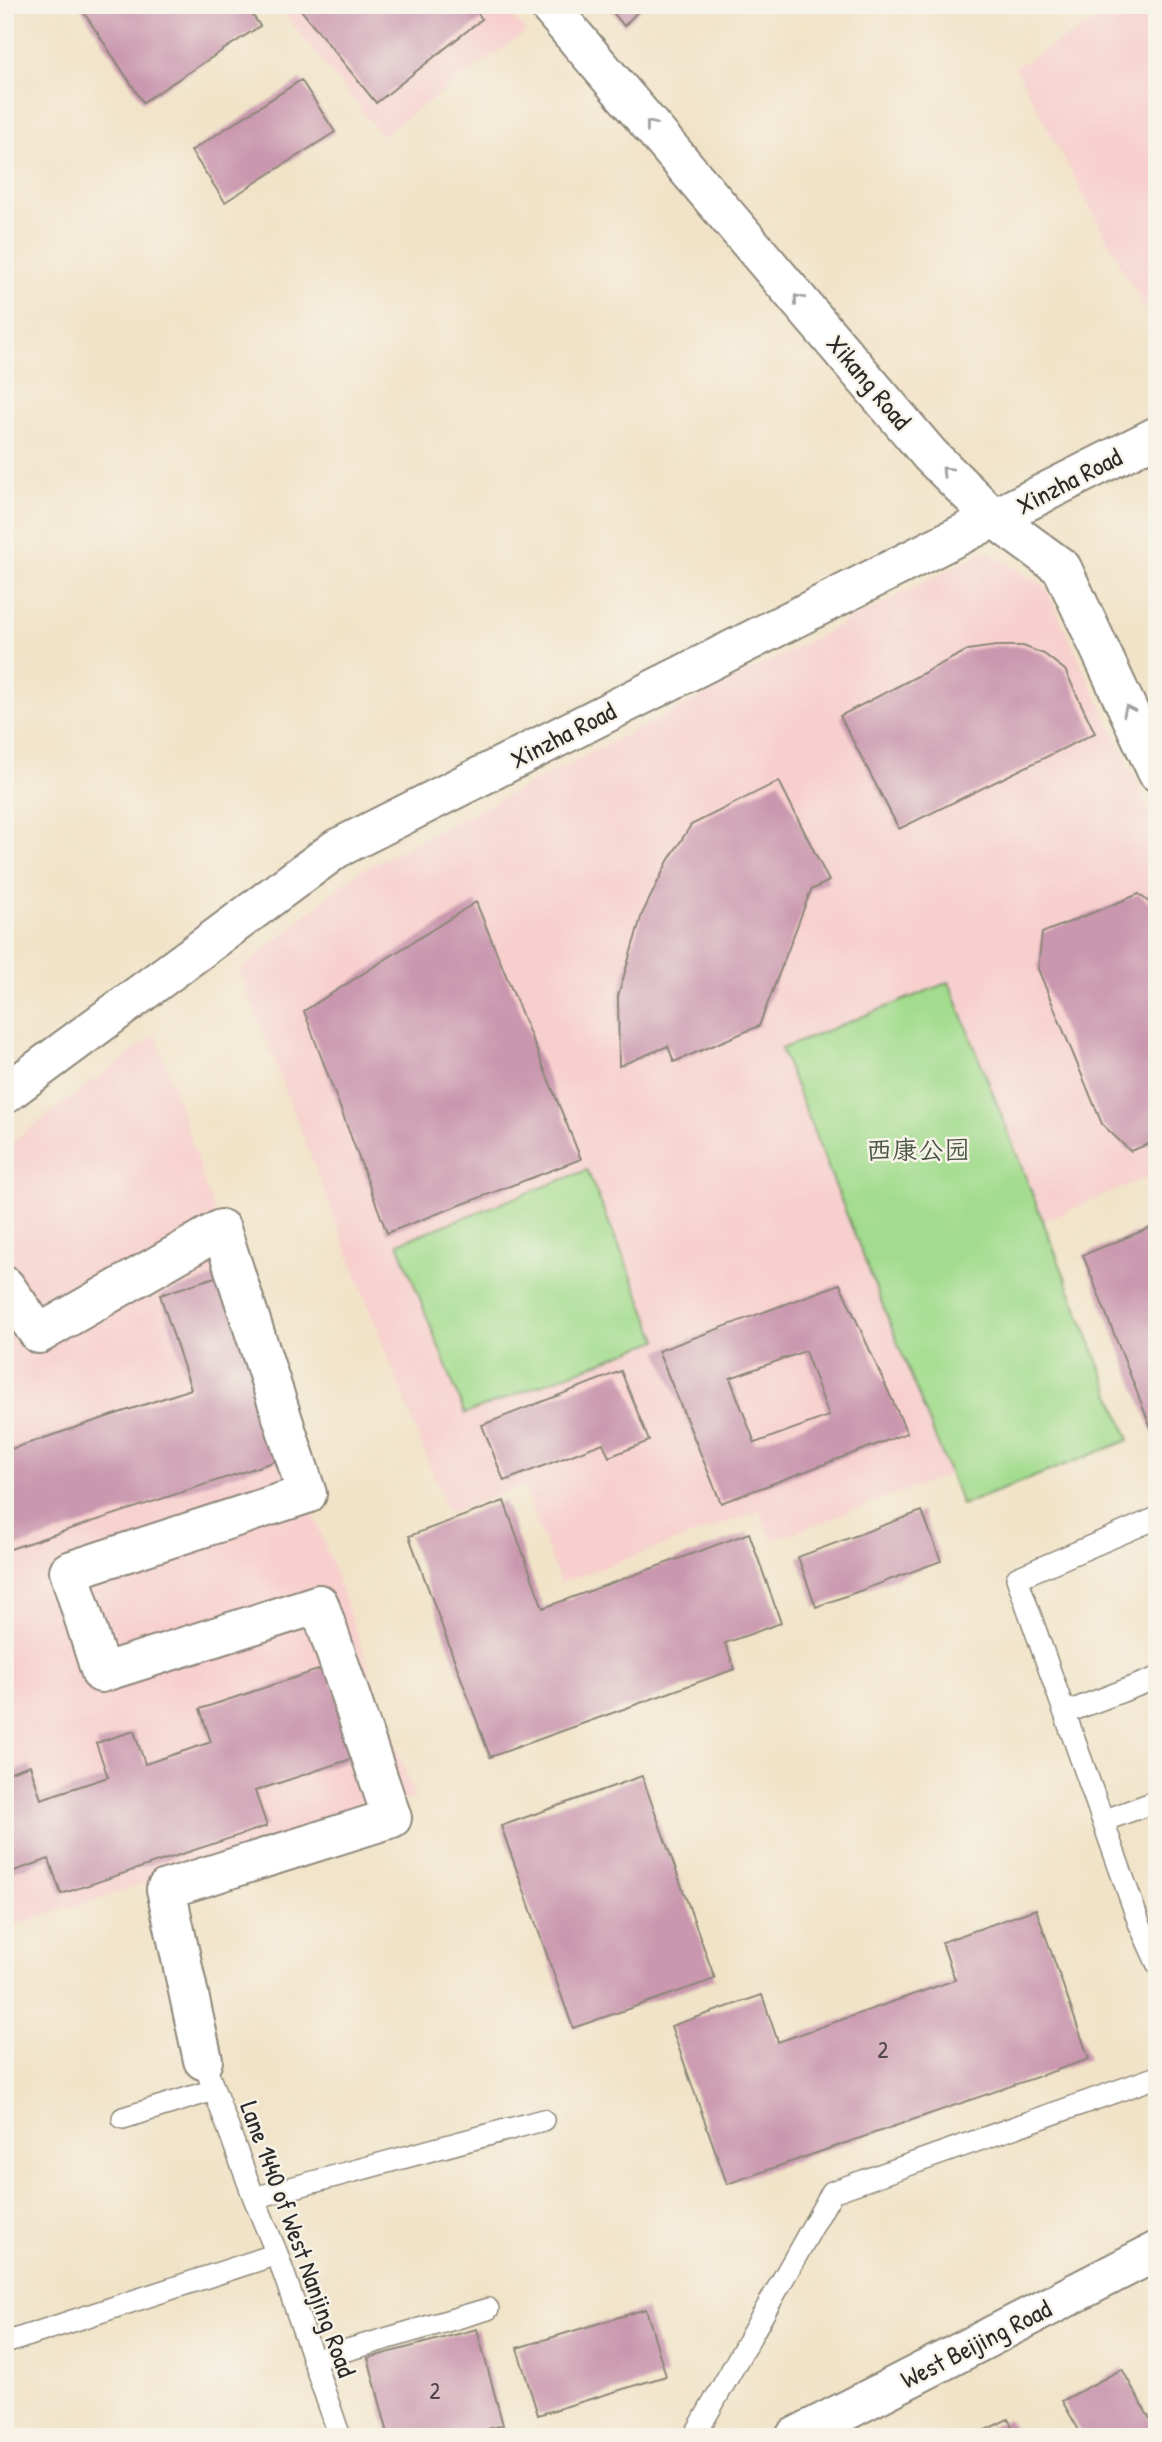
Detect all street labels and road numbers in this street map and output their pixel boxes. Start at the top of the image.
street label: Xikang Road [819,327,920,437]
street label: Xinzha Road [1010,439,1128,522]
street label: Xinzha Road [504,693,622,776]
street label: Lane 1440 of West Nanjing Road [232,2096,365,2382]
street label: West Beijing Road [895,2291,1057,2396]

